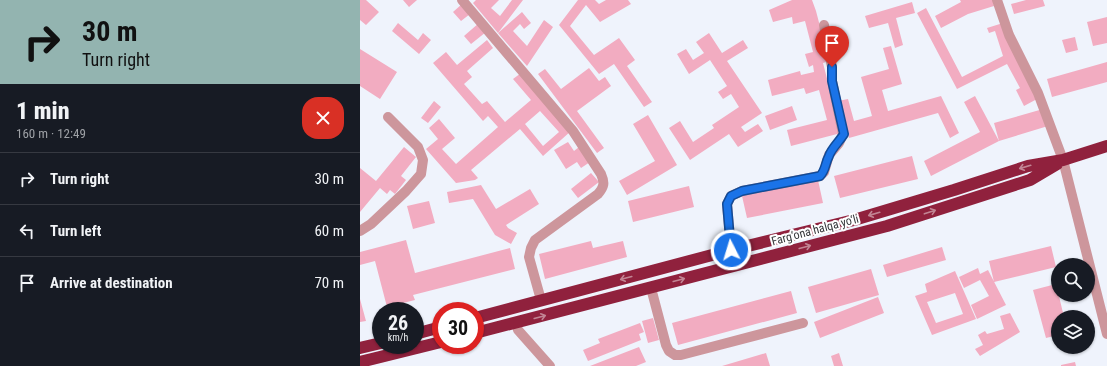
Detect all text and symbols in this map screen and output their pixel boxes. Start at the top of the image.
text: 30 m [82,15,138,48]
icon: right [16,16,68,68]
pin [815,26,849,67]
icon: arrive [821,32,843,54]
text: Turn right [82,49,150,70]
text: 1 min [16,97,70,125]
button: close [302,97,344,139]
text: 160 m · 12:49 [16,126,86,141]
one-way arrow [1019,164,1032,171]
icon: right [16,168,38,190]
text: Turn right [50,170,109,188]
text: 30 m [314,170,344,188]
one-way arrow [923,208,936,215]
one-way arrow [868,211,881,218]
street label: Farg‘ona halqa yo‘li [770,212,860,248]
icon: left [16,220,38,242]
text: Turn left [50,222,101,240]
text: 60 m [314,222,344,240]
position arrow [710,229,752,271]
one-way arrow [798,243,811,251]
map controls [1051,258,1095,354]
button: search [1051,258,1095,302]
icon: arrive [16,272,38,294]
text: Arrive at destination [50,274,173,292]
text: 70 m [314,274,344,292]
one-way arrow [620,275,633,282]
one-way arrow [672,276,685,284]
speed limit sign: 30 [432,302,484,354]
button: layers [1051,310,1095,354]
text: 26 [388,311,408,335]
one-way arrow [533,313,546,320]
text: km/h [388,332,408,343]

